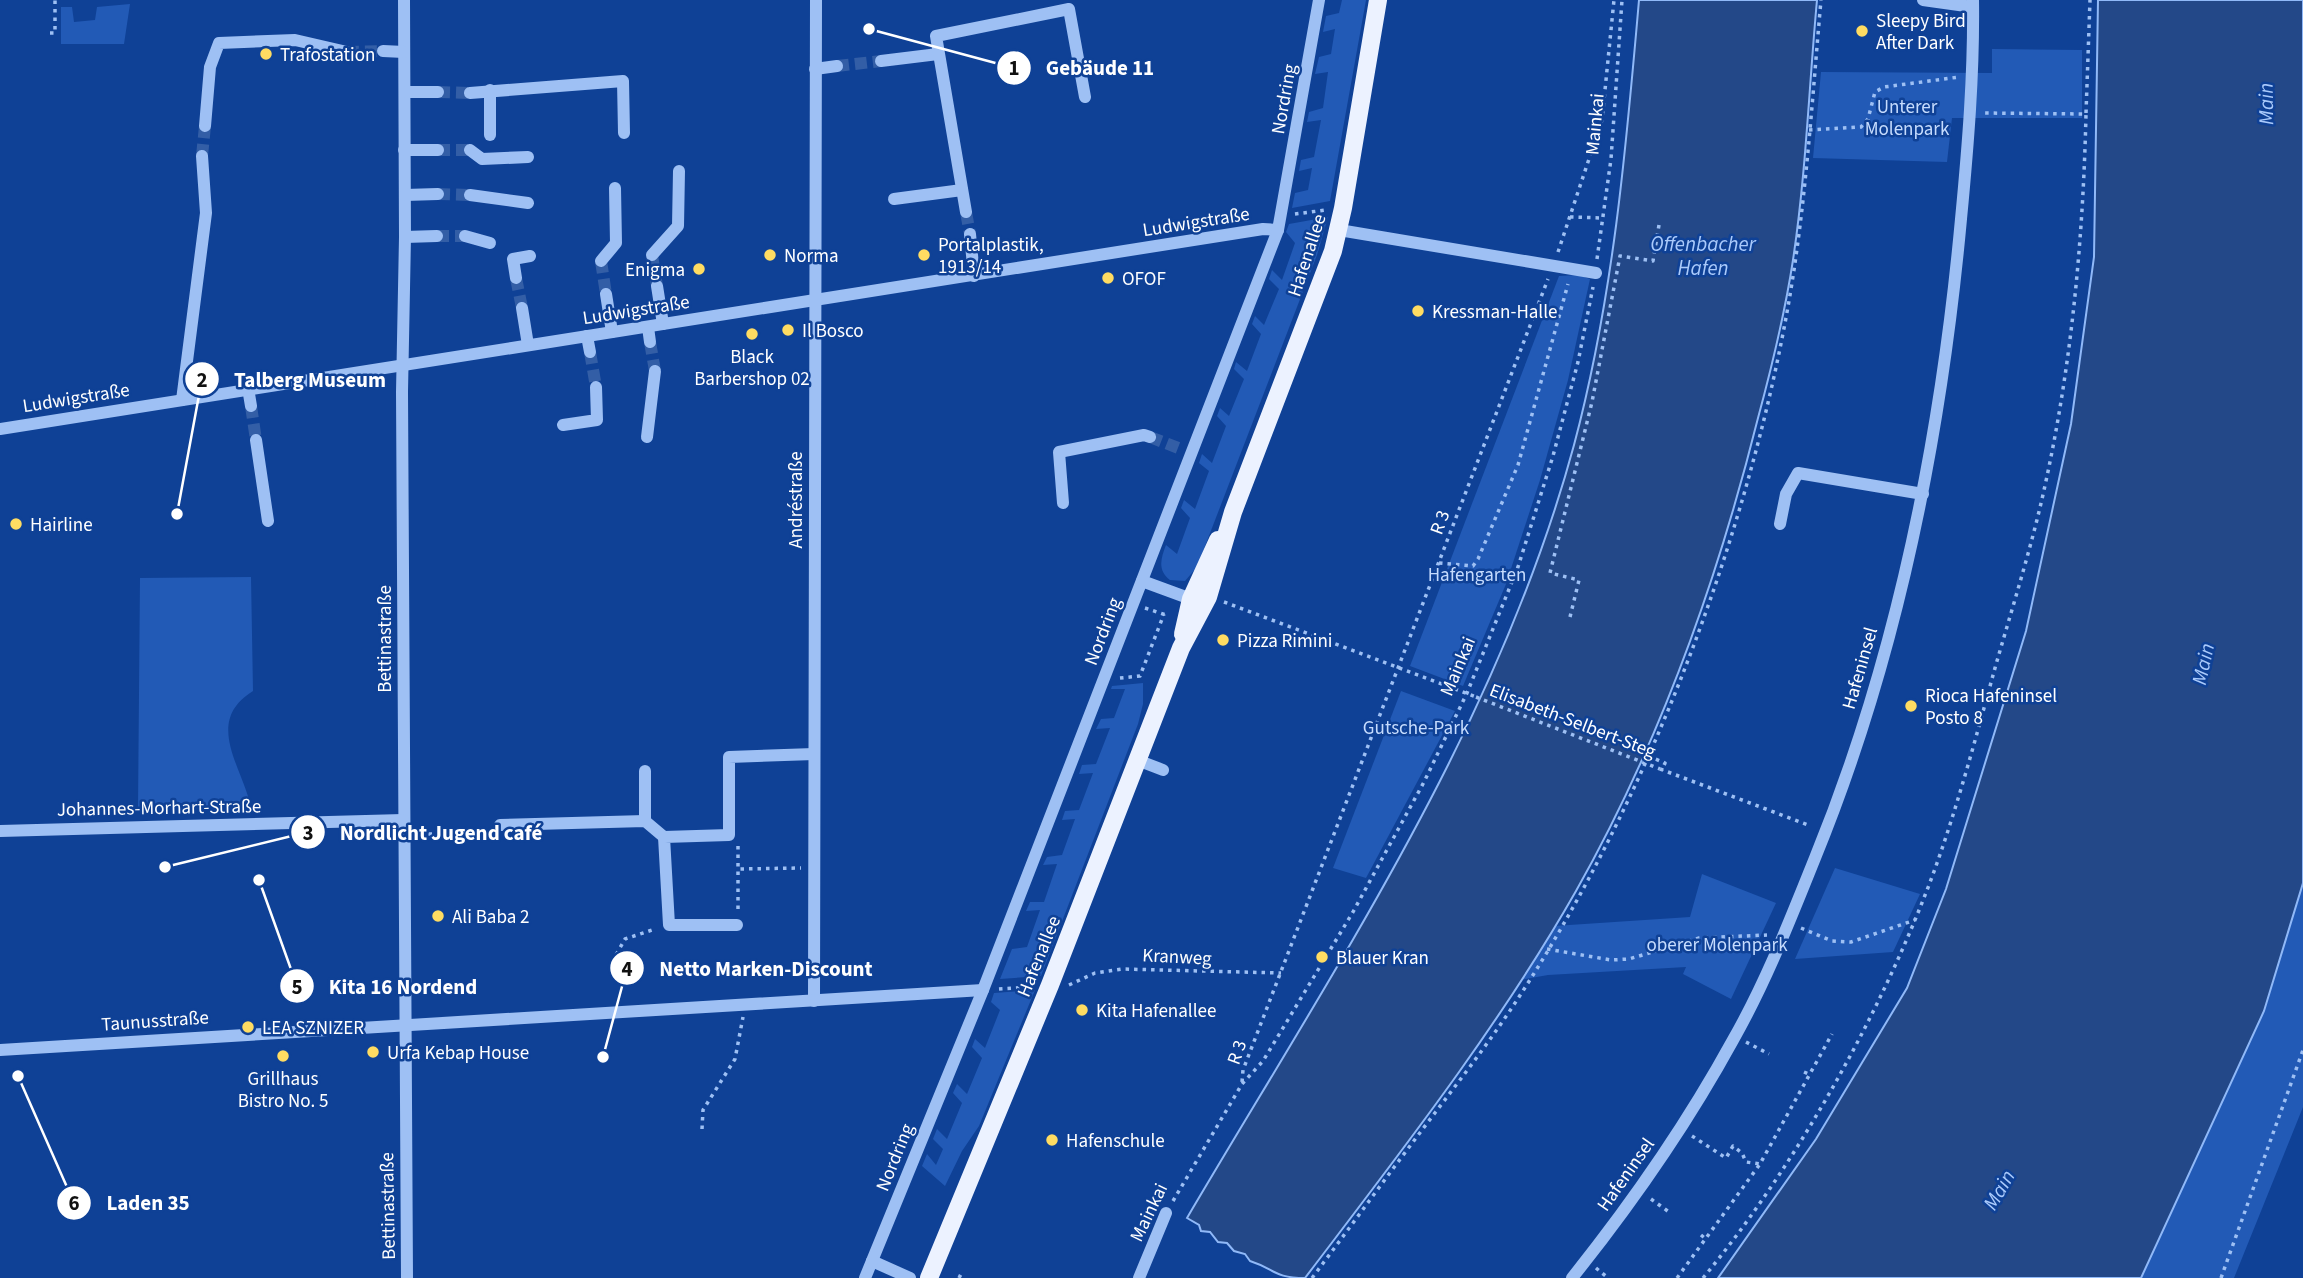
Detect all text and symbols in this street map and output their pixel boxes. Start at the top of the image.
place label: Sleepy Bird After Dark [1876,8,1966,57]
marker: Sleepy Bird After Dark [1854,23,1870,39]
place label: Trafostation [280,42,375,69]
marker: Trafostation [258,46,274,62]
callout: Gebäude 11 [996,47,1168,89]
text: 1 [1008,53,1020,83]
text: Gebäude 11 [1046,53,1154,83]
street label: Nordring [1265,62,1304,136]
water label: Main [2251,83,2281,125]
street label: Mainkai [1579,92,1612,156]
park label: Unterer Molenpark [1865,94,1950,143]
street label: Ludwigstraße [1141,201,1252,244]
street label: Hafenallee [1281,211,1333,300]
water label: Offenbacher Hafen [1650,229,1757,283]
place label: Portalplastik, 1913/14 [938,232,1044,281]
place label: Norma [784,243,839,270]
marker: Norma [762,247,778,263]
marker: Portalplastik, 1913/14 [916,247,932,263]
place label: Enigma [625,257,685,284]
marker: Enigma [691,261,707,277]
place label: OFOF [1122,266,1166,293]
marker: OFOF [1100,270,1116,286]
street label: Ludwigstraße [581,289,692,332]
place label: Kressman-Halle [1432,299,1557,326]
marker: Kressman-Halle [1410,303,1426,319]
place label: Il Bosco [802,318,864,345]
marker: Il Bosco [780,322,796,338]
marker: Black Barbershop 02 [744,326,760,342]
place label: Black Barbershop 02 [694,344,810,393]
callout: Talberg Museum [185,358,400,400]
text: 2 [196,365,208,395]
text: Talberg Museum [234,365,386,395]
street label: Ludwigstraße [21,377,132,420]
street label: Andréstraße [783,451,810,549]
street label: R 3 [1424,507,1457,538]
place label: Hairline [30,512,93,539]
marker: Hairline [8,516,24,532]
park label: Hafengarten [1428,562,1526,589]
street label: Bettinastraße [372,585,399,693]
street label: Nordring [1078,593,1129,669]
street label: Hafeninsel [1836,624,1885,713]
place label: Pizza Rimini [1237,628,1333,655]
marker: Pizza Rimini [1215,632,1231,648]
street label: Mainkai [1434,633,1483,700]
water label: Main [2184,640,2222,688]
street label: Elisabeth-Selbert-Steg [1485,677,1660,766]
place label: Rioca Hafeninsel Posto 8 [1925,683,2057,732]
marker: Rioca Hafeninsel Posto 8 [1903,698,1919,714]
park label: Gutsche-Park [1363,715,1470,742]
street label: Johannes-Morhart-Straße [57,793,262,824]
callout: Nordlicht Jugend café [290,811,556,853]
text: 3 [302,818,314,848]
text: Nordlicht Jugend café [340,818,542,848]
place label: Ali Baba 2 [452,904,529,931]
marker: Ali Baba 2 [430,908,446,924]
street label: Hafenallee [1011,912,1068,1001]
park label: oberer Molenpark [1646,932,1788,959]
street label: Kranweg [1142,942,1213,973]
place label: Blauer Kran [1336,945,1429,972]
callout: Netto Marken-Discount [610,947,886,989]
marker: Blauer Kran [1314,949,1330,965]
text: 4 [621,954,633,984]
text: Netto Marken-Discount [659,954,873,984]
callout: Kita 16 Nordend [280,965,491,1007]
text: 5 [291,972,303,1002]
text: Kita 16 Nordend [329,972,477,1002]
place label: Kita Hafenallee [1096,998,1216,1025]
marker: Kita Hafenallee [1074,1002,1090,1018]
street label: Taunusstraße [101,1004,210,1039]
place label: LEA SZNIZER [262,1015,364,1042]
marker: LEA SZNIZER [240,1019,256,1035]
street label: R 3 [1221,1037,1254,1068]
place label: Urfa Kebap House [387,1040,529,1067]
marker: Urfa Kebap House [365,1044,381,1060]
marker: Grillhaus Bistro No. 5 [275,1048,291,1064]
place label: Grillhaus Bistro No. 5 [238,1066,328,1115]
street label: Nordring [870,1119,921,1195]
place label: Hafenschule [1066,1128,1165,1155]
marker: Hafenschule [1044,1132,1060,1148]
street label: Hafeninsel [1591,1132,1662,1217]
street label: Bettinastraße [374,1152,403,1260]
water label: Main [1975,1164,2023,1216]
street label: Mainkai [1124,1179,1175,1246]
callout: Laden 35 [57,1182,203,1224]
text: 6 [68,1188,80,1218]
text: Laden 35 [106,1188,190,1218]

